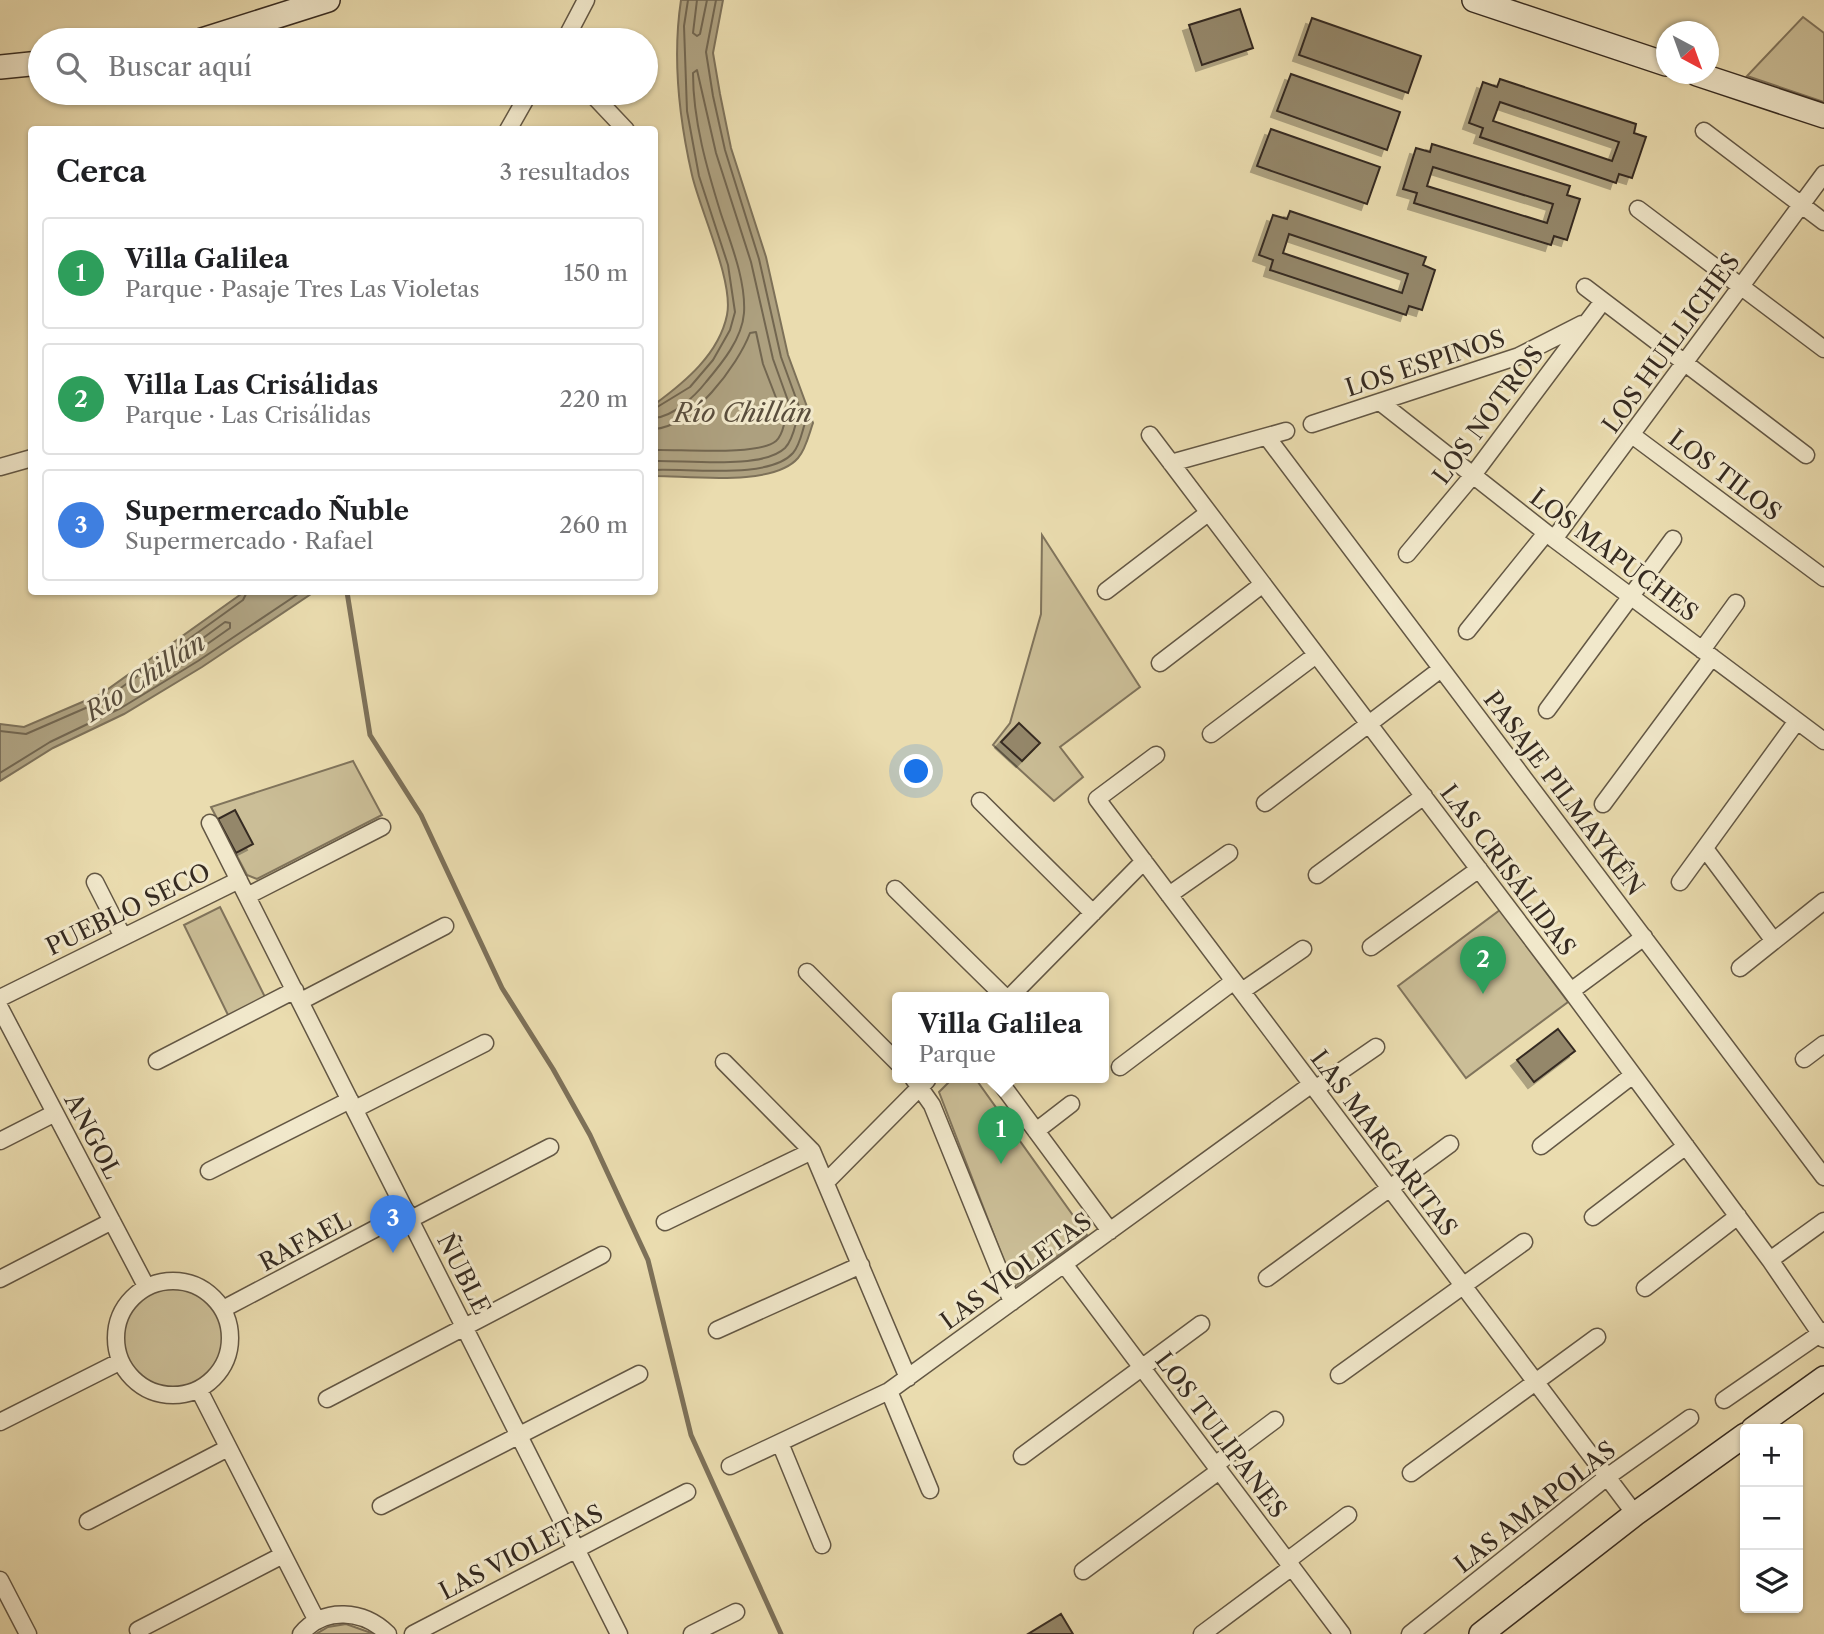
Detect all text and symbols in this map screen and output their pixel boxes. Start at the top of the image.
north arrow [1656,21,1719,84]
search box [28,28,658,105]
icon: search [52,48,90,86]
text: Buscar aquí [108,51,252,83]
text: Cerca [56,153,146,190]
text: 3 resultados [500,158,630,186]
text: Villa Galilea [125,243,289,275]
street label: LOS HUILLICHES [1596,248,1746,438]
text: 1 [76,259,86,287]
text: 150 m [564,259,628,287]
text: Parque · Pasaje Tres Las Violetas [125,275,480,303]
street label: LOS ESPINOS [1342,324,1508,402]
street label: LOS NOTROS [1427,340,1549,490]
text: Villa Las Crisálidas [125,369,378,401]
text: 2 [74,385,88,413]
text: 220 m [559,385,628,413]
water label: Río Chillán [672,397,812,429]
text: Parque · Las Crisálidas [125,401,371,429]
street label: LOS TILOS [1663,423,1787,527]
street label: LOS MAPUCHES [1524,482,1704,628]
text: Supermercado Ñuble [125,495,409,527]
text: 3 [75,511,88,539]
text: 260 m [559,511,628,539]
text: Supermercado · Rafael [125,527,373,555]
water label: Río Chillán [77,626,212,729]
street label: PASAJE PILMAYKÉN [1478,685,1650,901]
your location [899,754,933,788]
street label: LAS CRISÁLIDAS [1434,779,1582,961]
street label: PUEBLO SECO [41,857,215,961]
pin: 2 [1460,936,1506,994]
popup [892,992,1109,1083]
text: Villa Galilea [919,1008,1082,1040]
text: Parque [919,1040,996,1068]
street label: LAS MARGARITAS [1305,1044,1463,1242]
street label: ANGOL [58,1088,128,1184]
pin: 1 [978,1106,1024,1164]
pin: 3 [370,1195,416,1253]
street label: RAFAEL [254,1205,356,1277]
street label: LAS VIOLETAS [935,1206,1097,1336]
street label: ÑUBLE [431,1228,498,1319]
street label: LOS TULIPANES [1149,1346,1293,1524]
map controls [1740,1424,1803,1613]
button: + [1740,1424,1803,1487]
street label: LAS AMAPOLAS [1449,1435,1621,1579]
button: − [1740,1487,1803,1550]
street label: LAS VIOLETAS [434,1498,608,1606]
button: layers [1740,1550,1803,1613]

